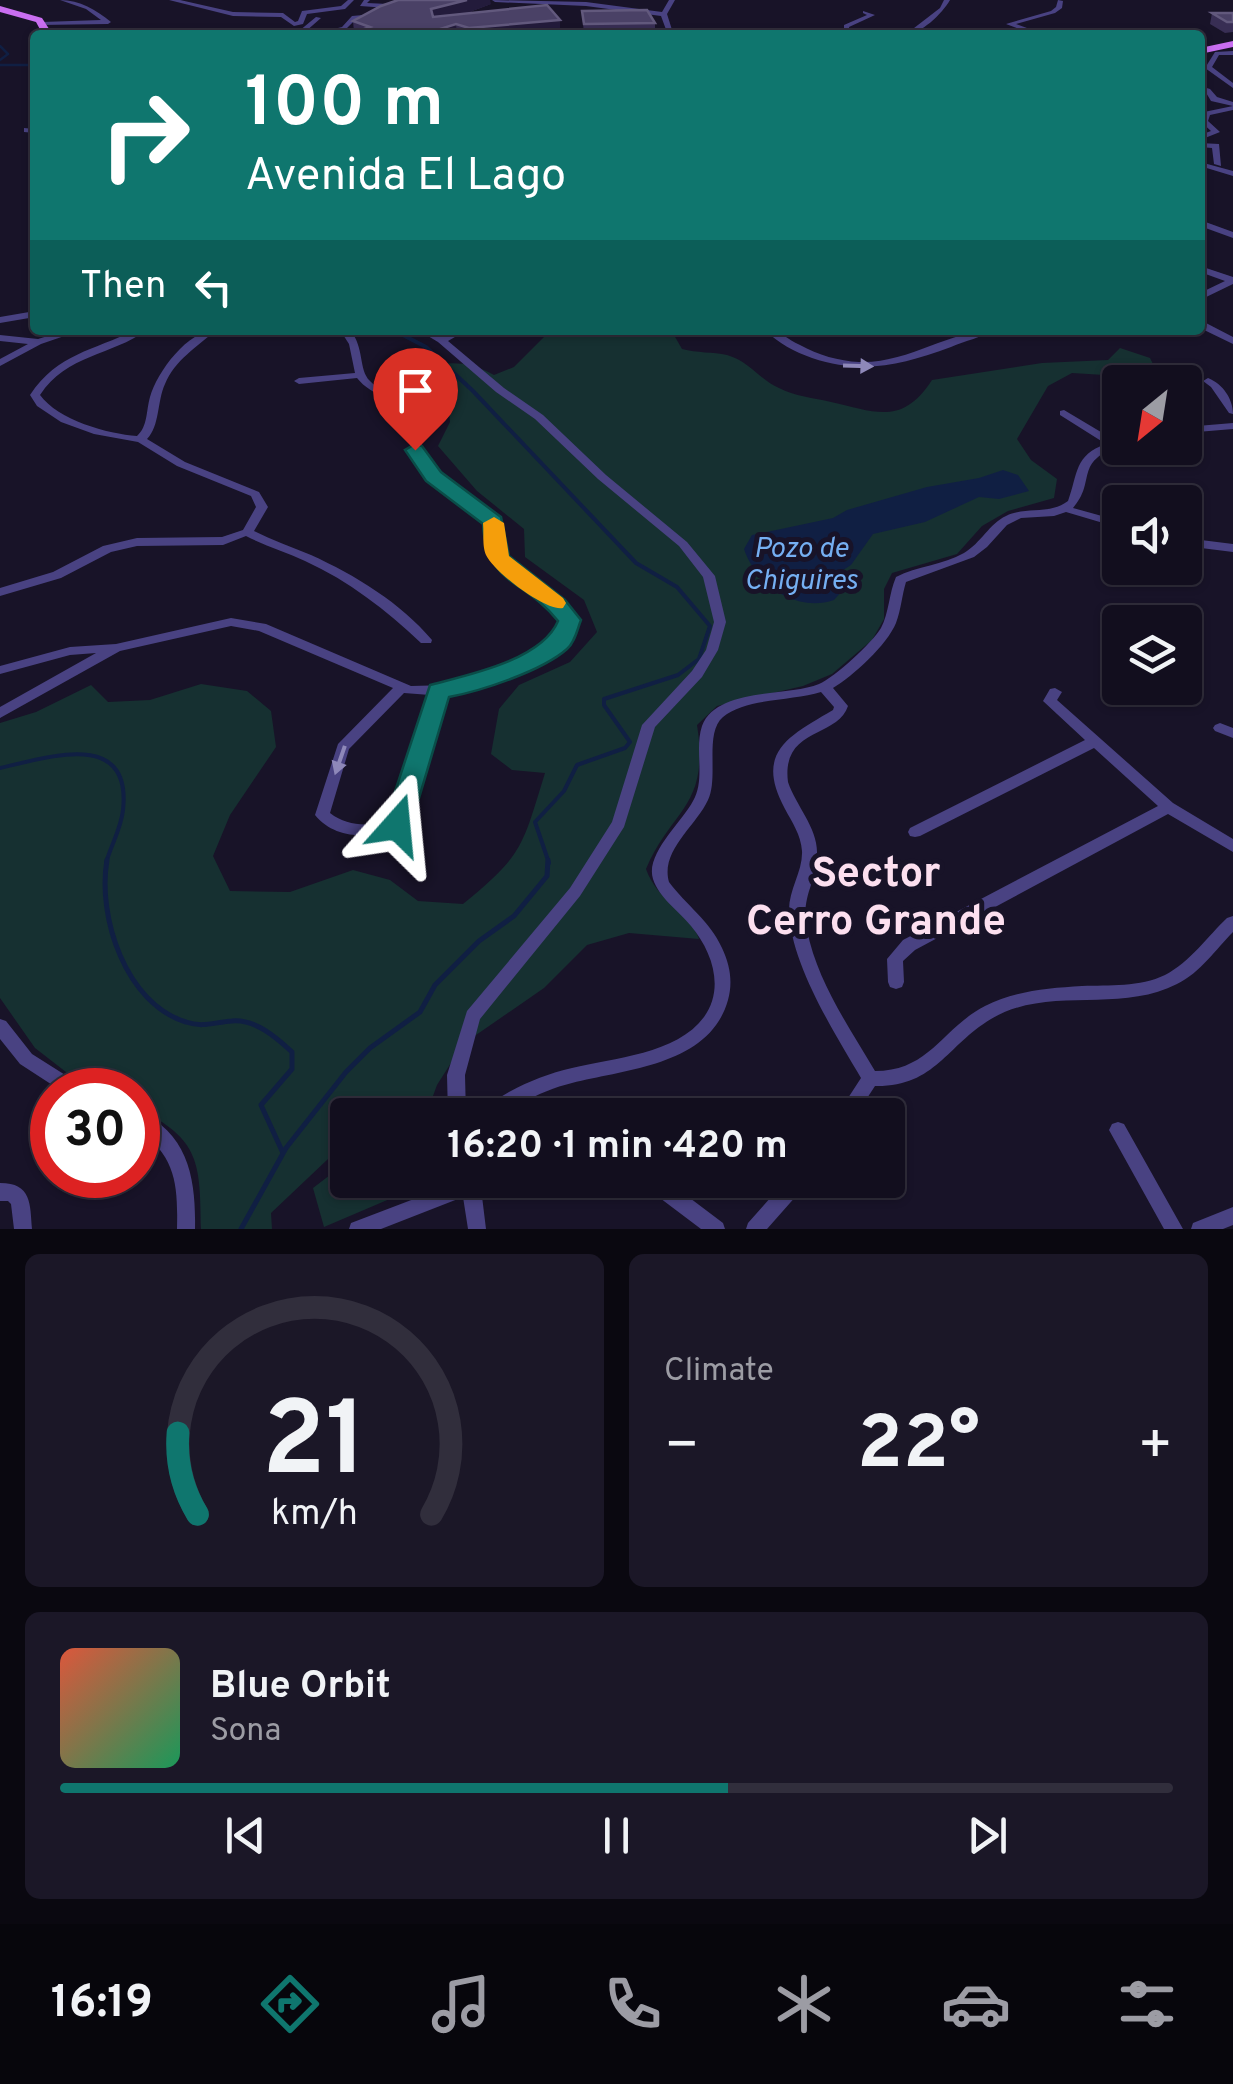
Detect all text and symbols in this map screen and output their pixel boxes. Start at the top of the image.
text: 100 m [245,62,444,151]
icon: right [80,70,210,200]
text: Avenida El Lago [245,149,566,206]
icon: left [186,260,241,315]
text: Then [80,263,166,312]
pin [373,348,458,451]
one-way arrow [843,358,875,374]
icon: arrive [388,363,443,418]
north arrow [1102,365,1202,465]
map controls [1102,365,1202,705]
button: sound [1102,485,1202,585]
water label: Pozo de Chiguires [744,532,858,600]
button: layers [1102,605,1202,705]
one-way arrow [332,745,347,775]
position arrow [345,773,449,877]
district label: Sector Cerro Grande [746,849,1006,950]
speed limit sign: 30 [30,1068,160,1198]
text: 16:20 · 1 min · 420 m [447,1123,788,1172]
text: Climate [664,1352,774,1392]
text: 21 [262,1380,367,1512]
text: 22° [857,1400,980,1495]
text: − [664,1413,699,1483]
text: + [1138,1413,1173,1483]
text: km/h [271,1492,358,1538]
text: Blue Orbit [210,1663,391,1712]
text: Sona [210,1712,281,1752]
icon: previous [218,1808,273,1863]
icon: pause [589,1808,644,1863]
icon: next [960,1808,1015,1863]
icon: directions [255,1969,325,2039]
icon: music [426,1969,496,2039]
icon: phone [598,1969,668,2039]
icon: climate [769,1969,839,2039]
icon: car [941,1969,1011,2039]
icon: filters [1112,1969,1182,2039]
text: 16:19 [51,1976,153,2033]

